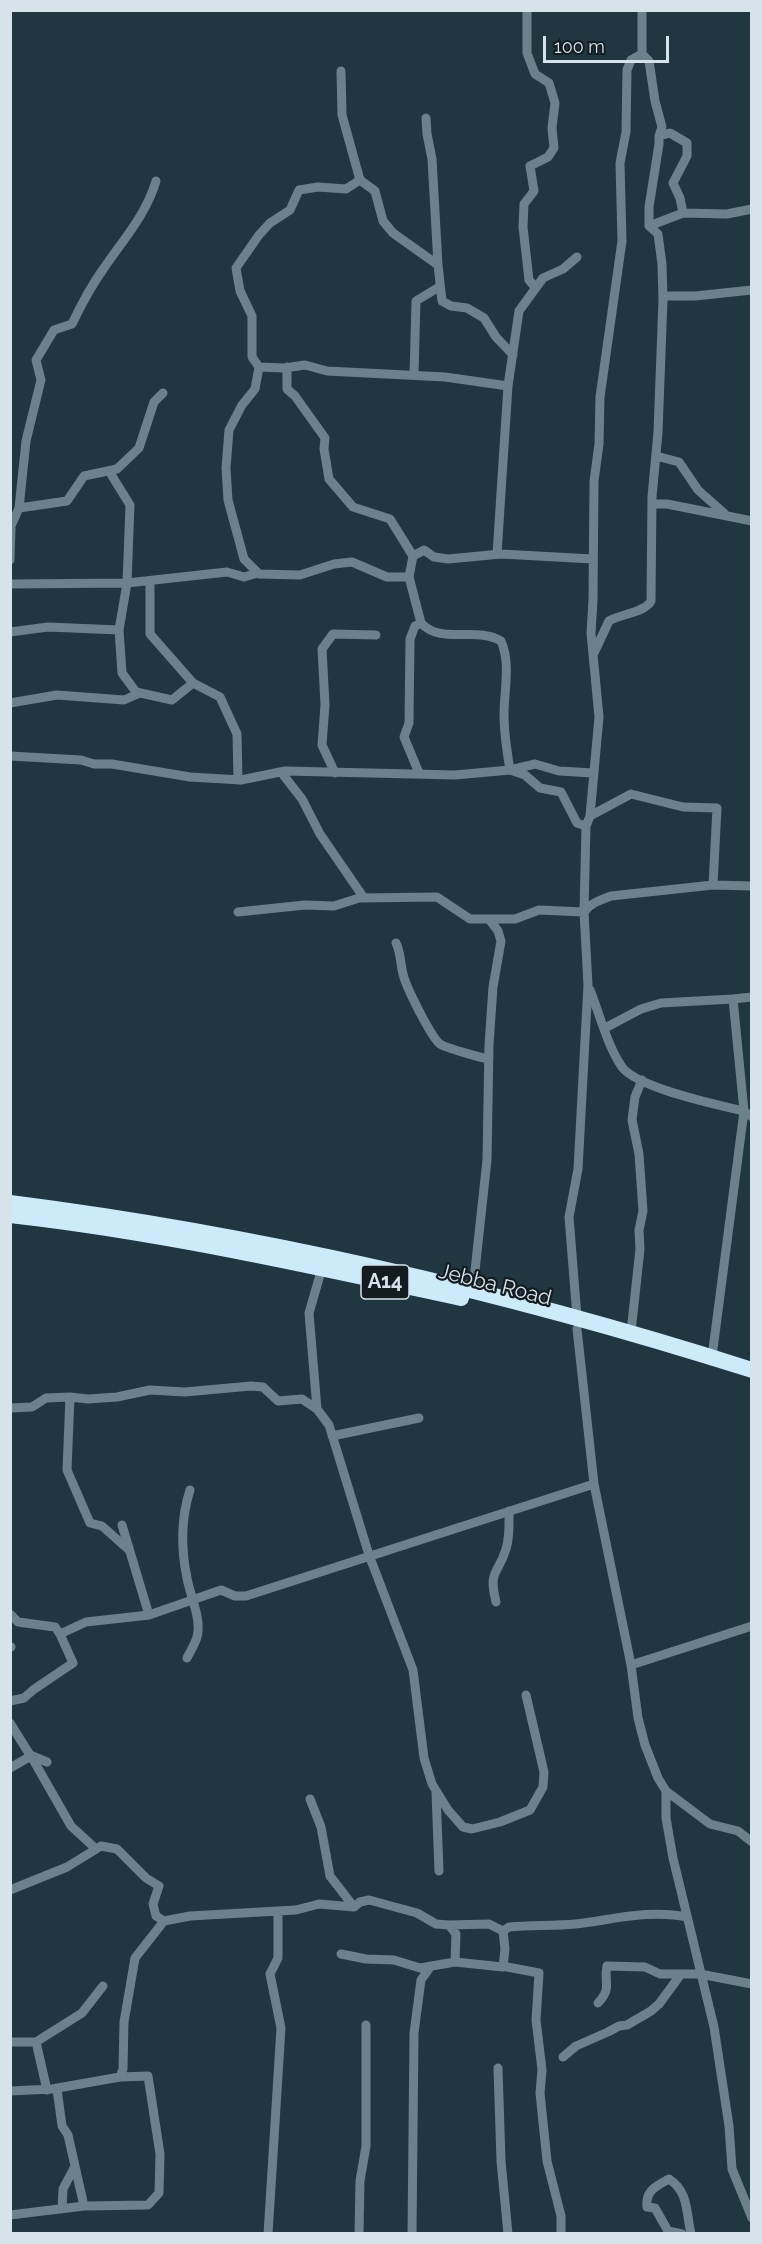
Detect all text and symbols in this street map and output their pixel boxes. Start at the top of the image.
scale bar [546,24,672,62]
text: 100 m [554,36,605,57]
street label: Jebba Road [436,1259,554,1311]
road number: A14 [361,1265,409,1299]

